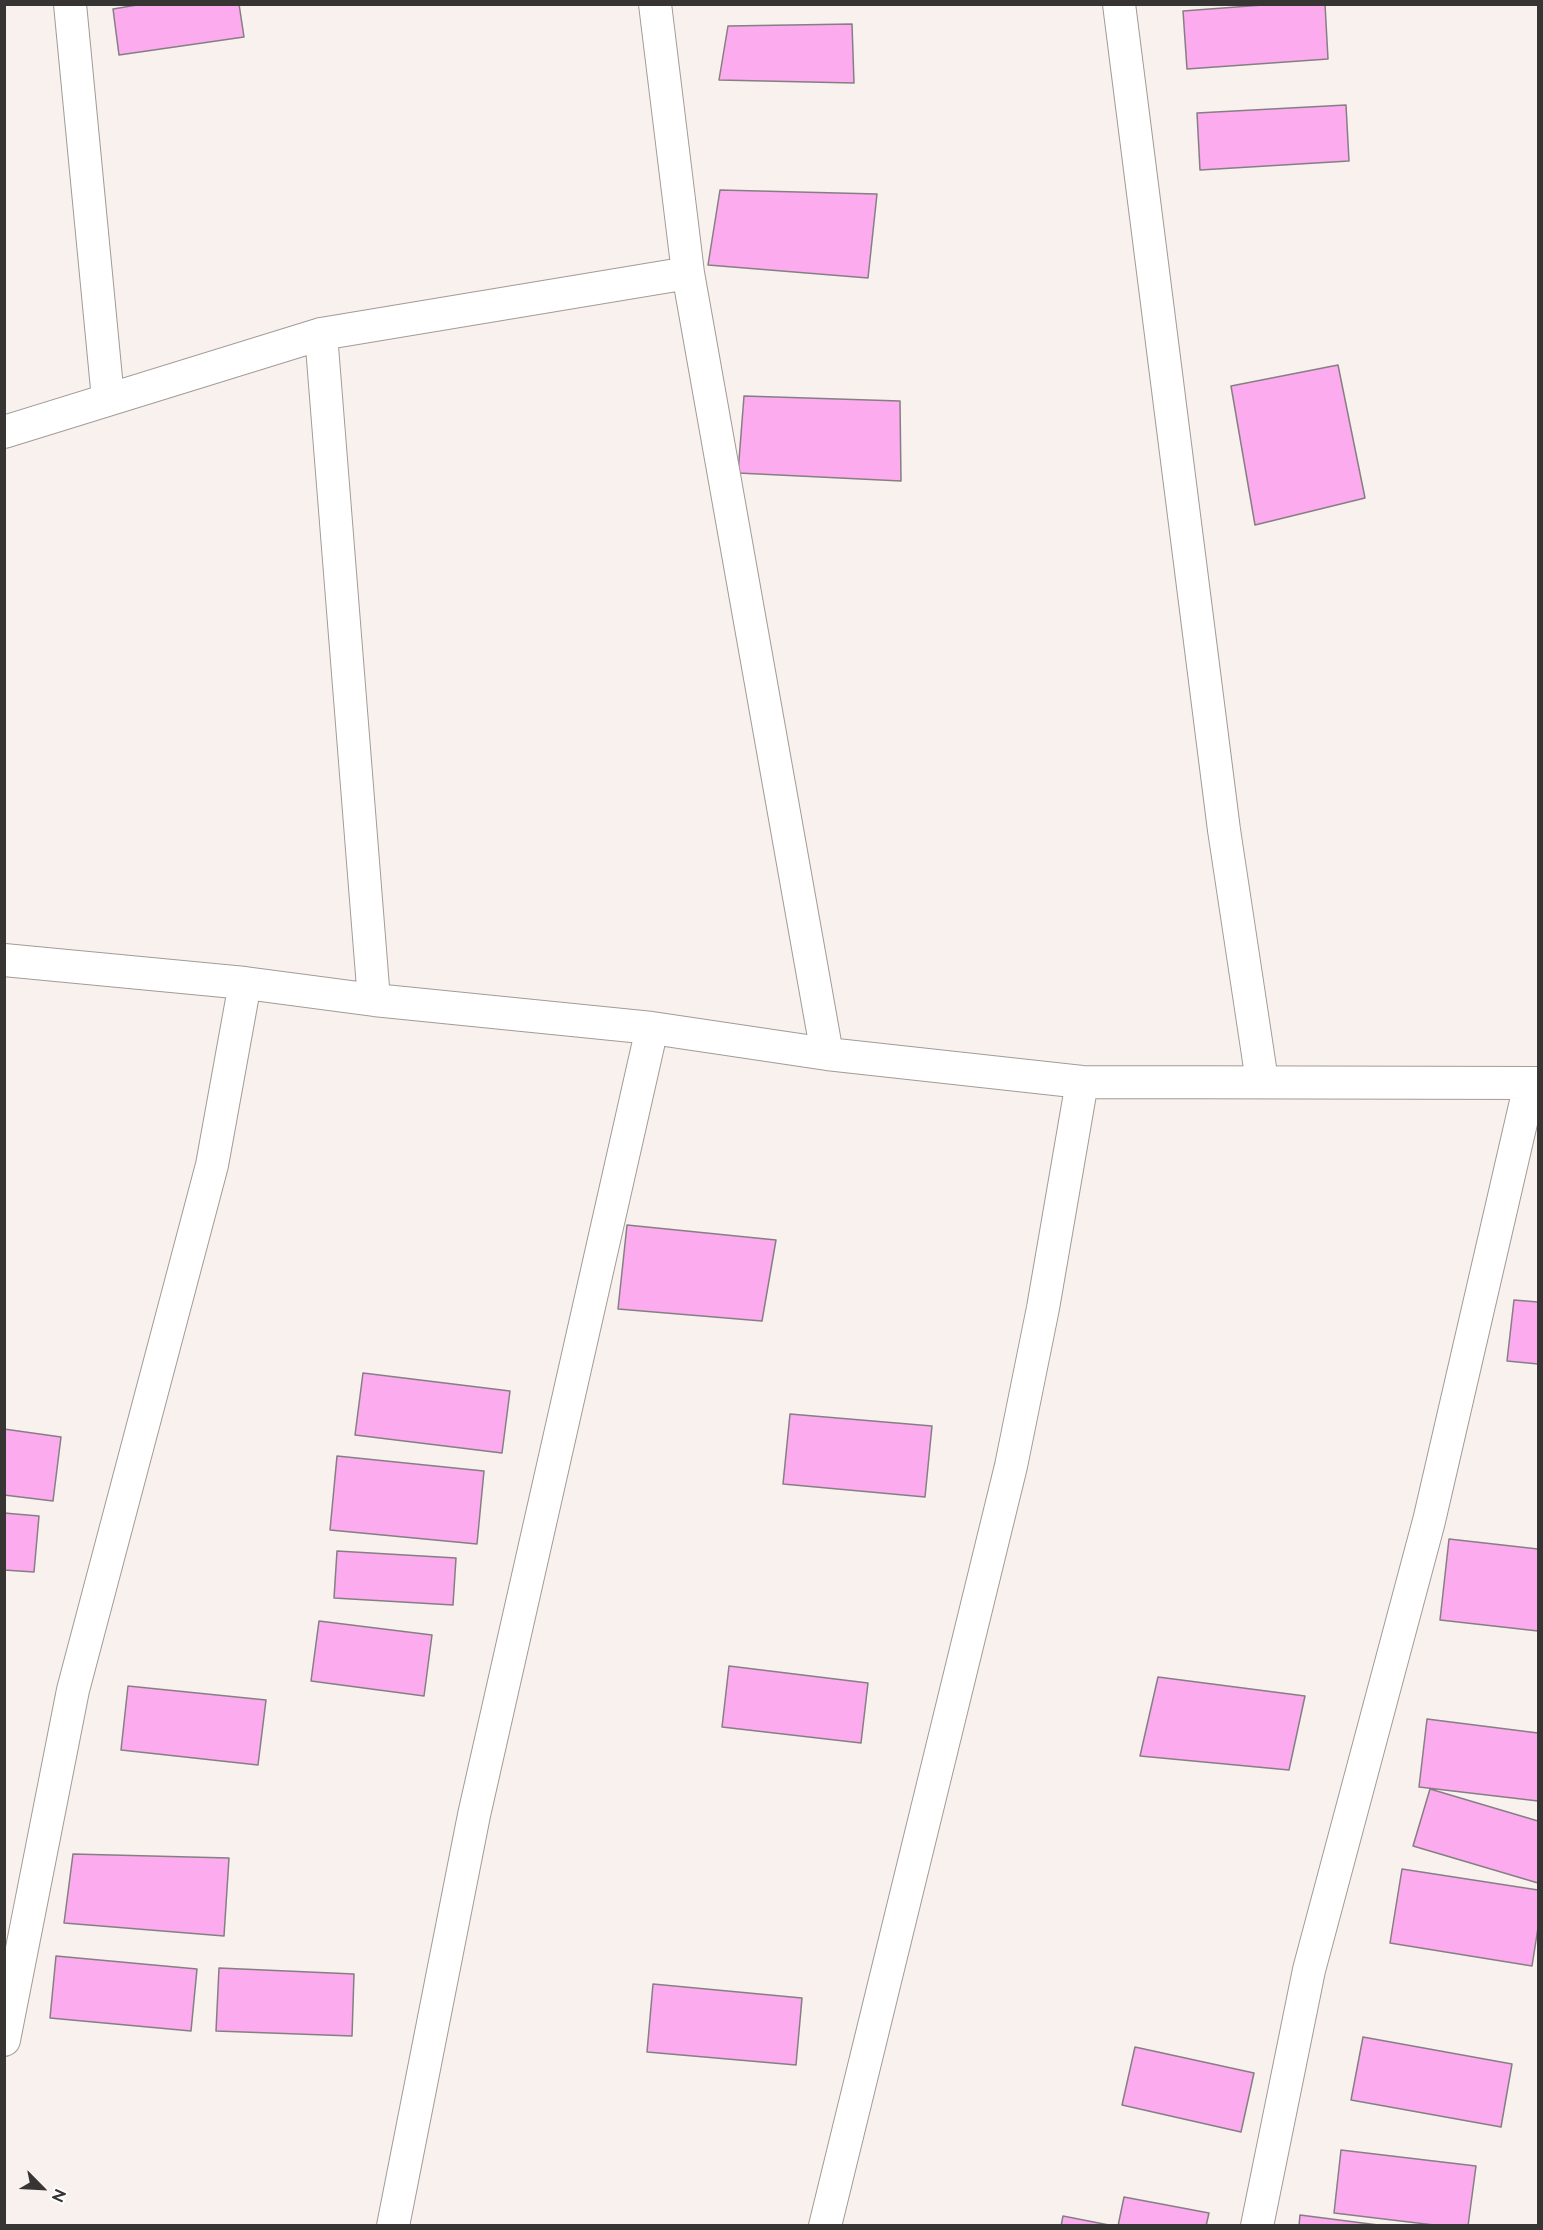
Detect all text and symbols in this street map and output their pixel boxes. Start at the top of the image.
north arrow [12,2158,72,2218]
text: N [48,2186,70,2205]

